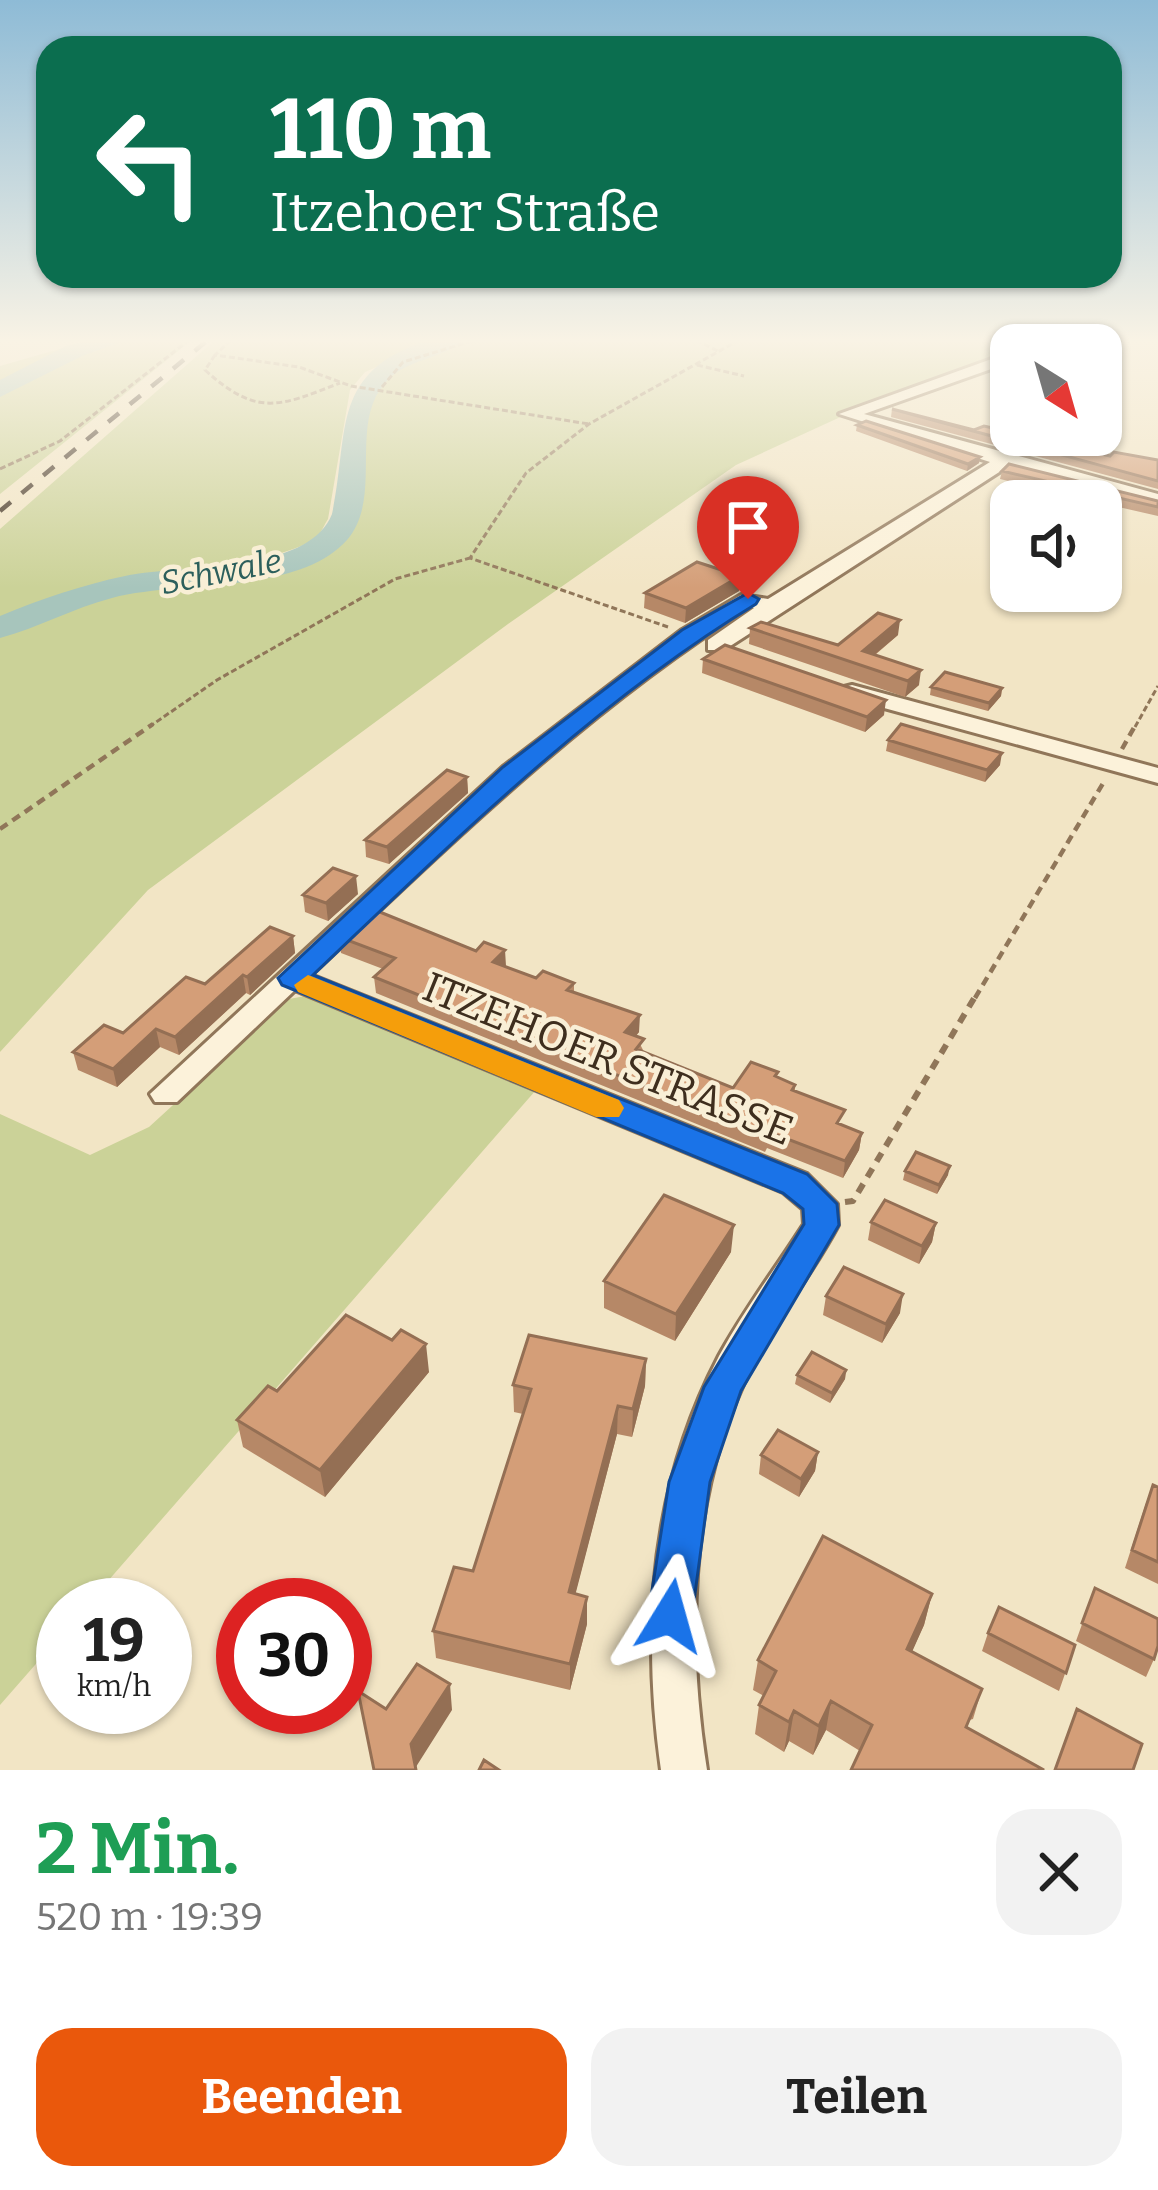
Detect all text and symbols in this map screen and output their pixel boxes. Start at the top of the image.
text: 110 m [270,79,491,180]
icon: left [72,84,228,240]
text: Itzehoer Straße [270,181,660,245]
north arrow [990,324,1122,456]
map controls [990,324,1122,612]
pin [697,476,799,599]
button: sound [990,480,1122,612]
icon: arrive [715,494,781,560]
water label: Schwale [157,541,285,603]
street label: ITZEHOER STRASSE [416,962,800,1156]
position arrow [607,1553,733,1679]
speed limit sign: 30 [216,1578,372,1734]
text: 19 [83,1605,145,1677]
text: km/h [77,1668,151,1704]
text: 2 Min. [36,1806,239,1892]
button: close [996,1809,1122,1935]
text: 520 m · 19:39 [36,1894,263,1940]
button: Beenden [36,2028,567,2166]
button: Teilen [591,2028,1122,2166]

